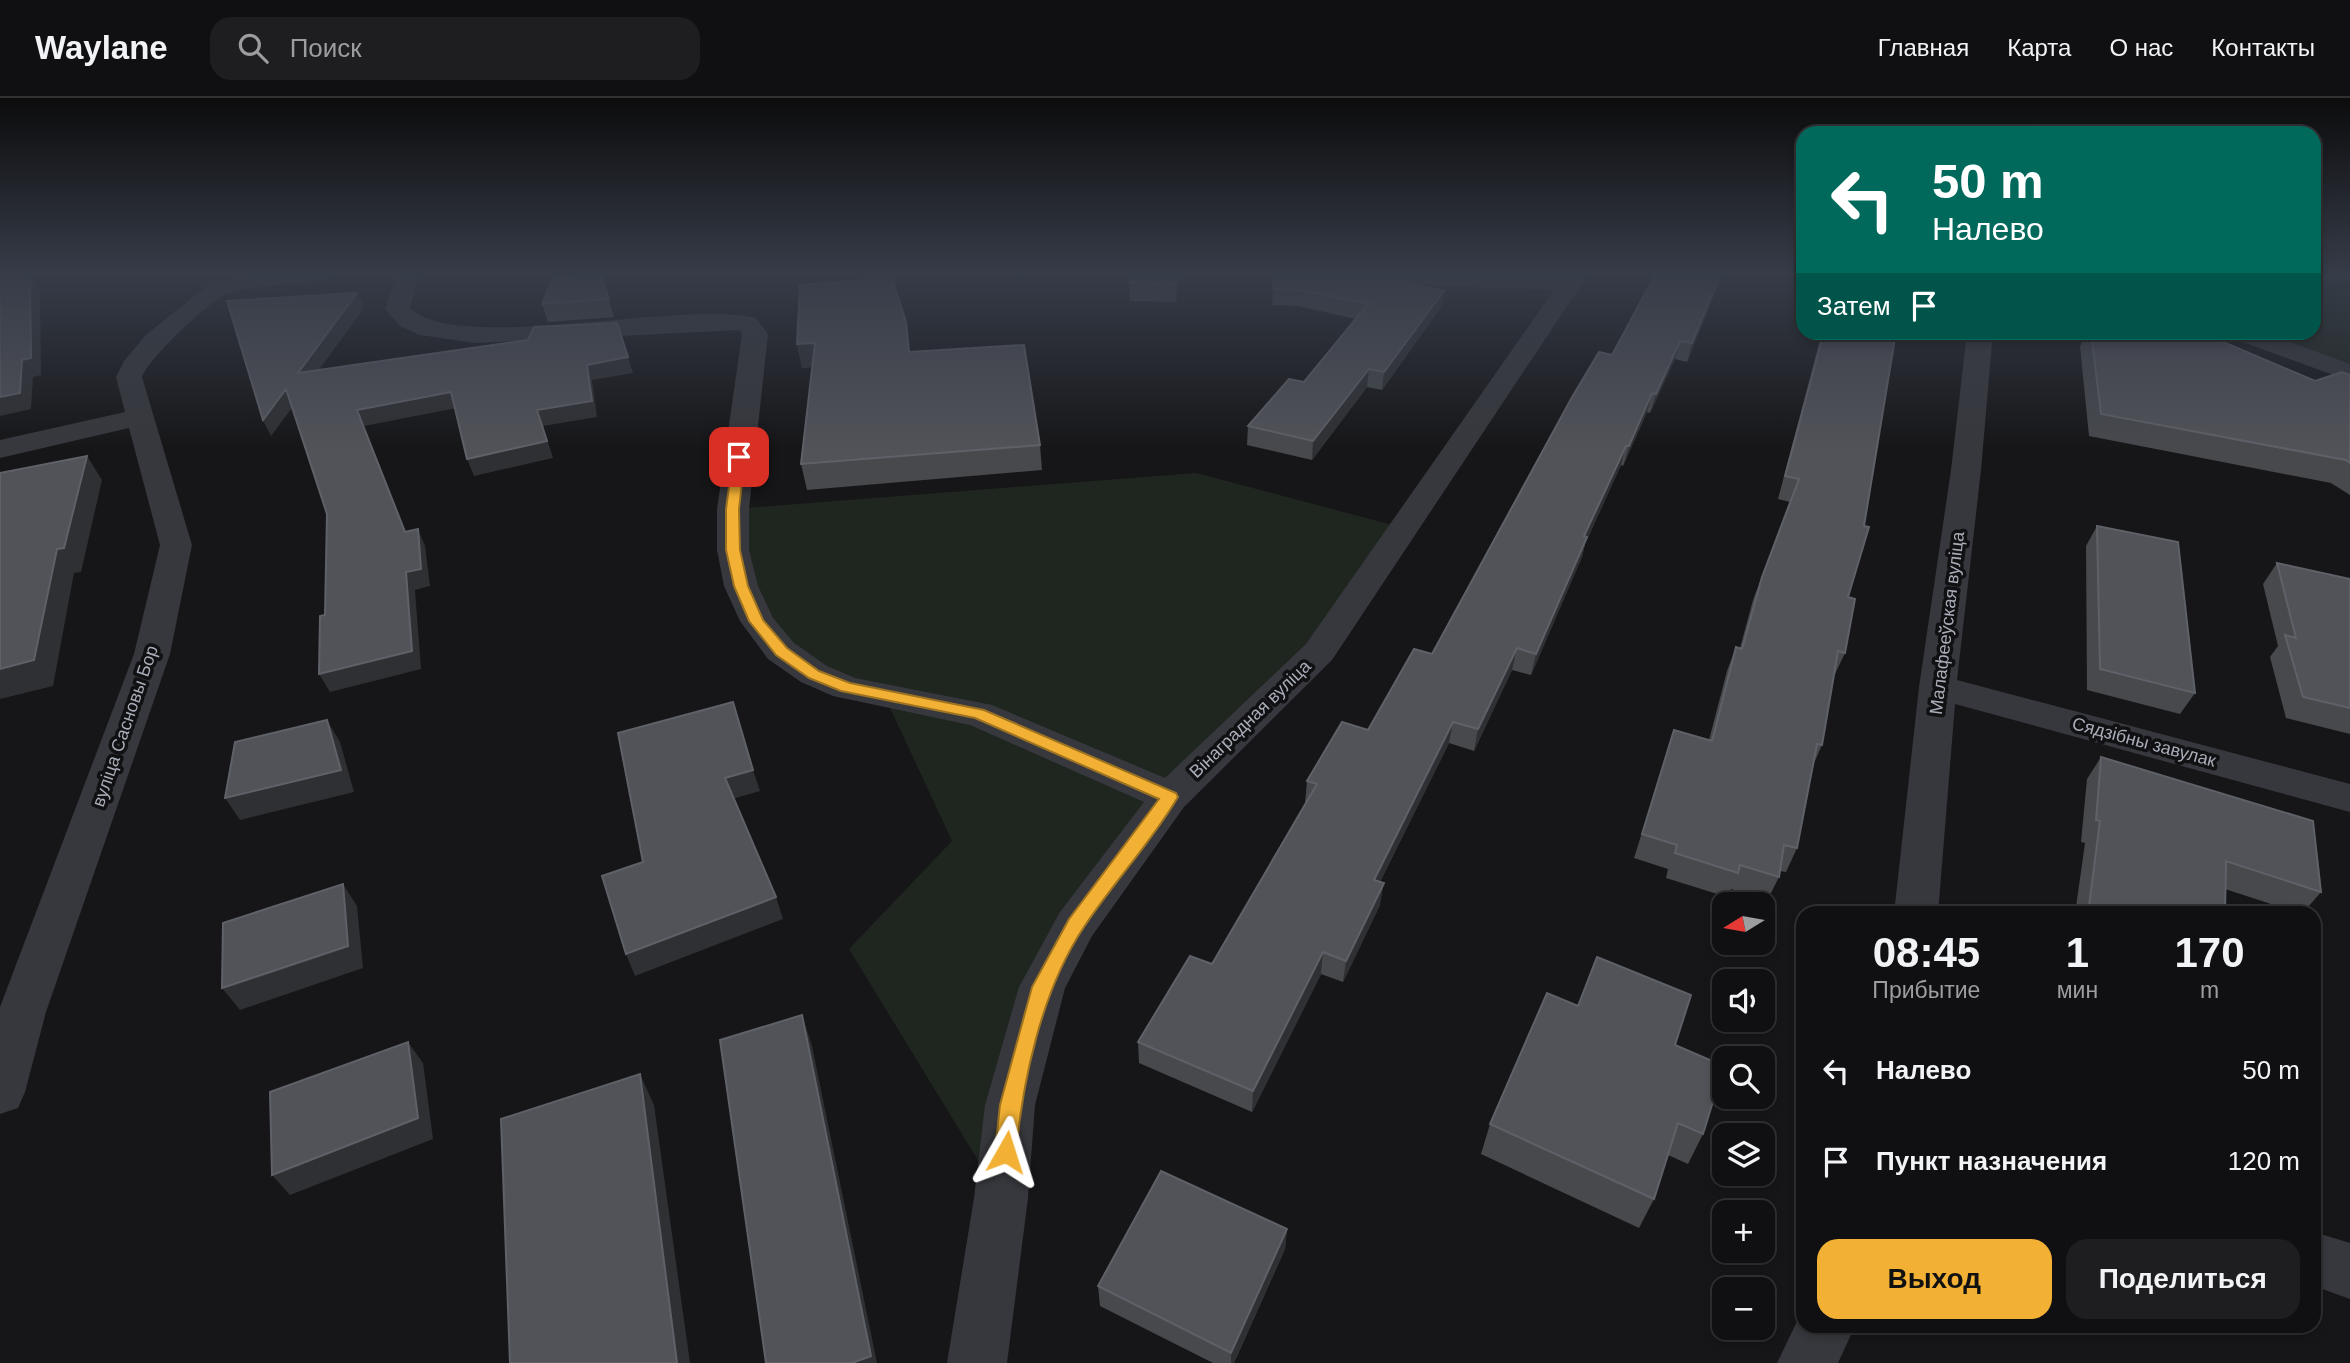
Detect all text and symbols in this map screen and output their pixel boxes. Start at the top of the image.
search box [210,17,700,80]
text: Waylane [35,29,168,66]
icon: search [234,29,272,67]
text: Поиск [290,33,362,63]
text: Главная [1878,34,1969,61]
text: Карта [2007,34,2071,61]
text: О нас [2109,34,2173,61]
text: Контакты [2211,34,2315,61]
icon: left [1817,154,1908,245]
text: 50 m [1932,154,2044,208]
text: Налево [1932,211,2044,247]
icon: arrive [1905,287,1943,325]
text: Затем [1817,291,1891,321]
pin [709,427,769,487]
icon: arrive [720,438,758,476]
street label: Малафееўская вуліца [1926,529,1968,716]
street label: вуліца Сасновы Бор [88,643,162,809]
street label: Вінаградная вуліца [1185,655,1315,782]
street label: Сядзібны завулак [2070,713,2218,771]
north arrow [1712,892,1774,956]
map controls [1712,892,1775,1340]
text: 08:45 [1873,929,1980,976]
text: 1 [2066,929,2089,976]
text: 170 [2175,929,2245,976]
button: sound [1712,969,1775,1032]
text: Прибытие [1872,977,1980,1003]
text: мин [2057,977,2098,1003]
text: m [2200,977,2219,1003]
button: search [1712,1046,1775,1109]
icon: left [1817,1052,1855,1090]
text: Налево [1876,1055,1971,1085]
text: 50 m [2242,1055,2300,1085]
position arrow [969,1115,1043,1189]
button: layers [1712,1123,1775,1186]
icon: arrive [1817,1143,1855,1181]
text: Пункт назначения [1876,1146,2107,1176]
text: 120 m [2228,1146,2300,1176]
button: + [1712,1200,1775,1263]
button: Выход [1817,1239,2052,1319]
button: Поделиться [2066,1239,2300,1319]
button: − [1712,1277,1775,1340]

